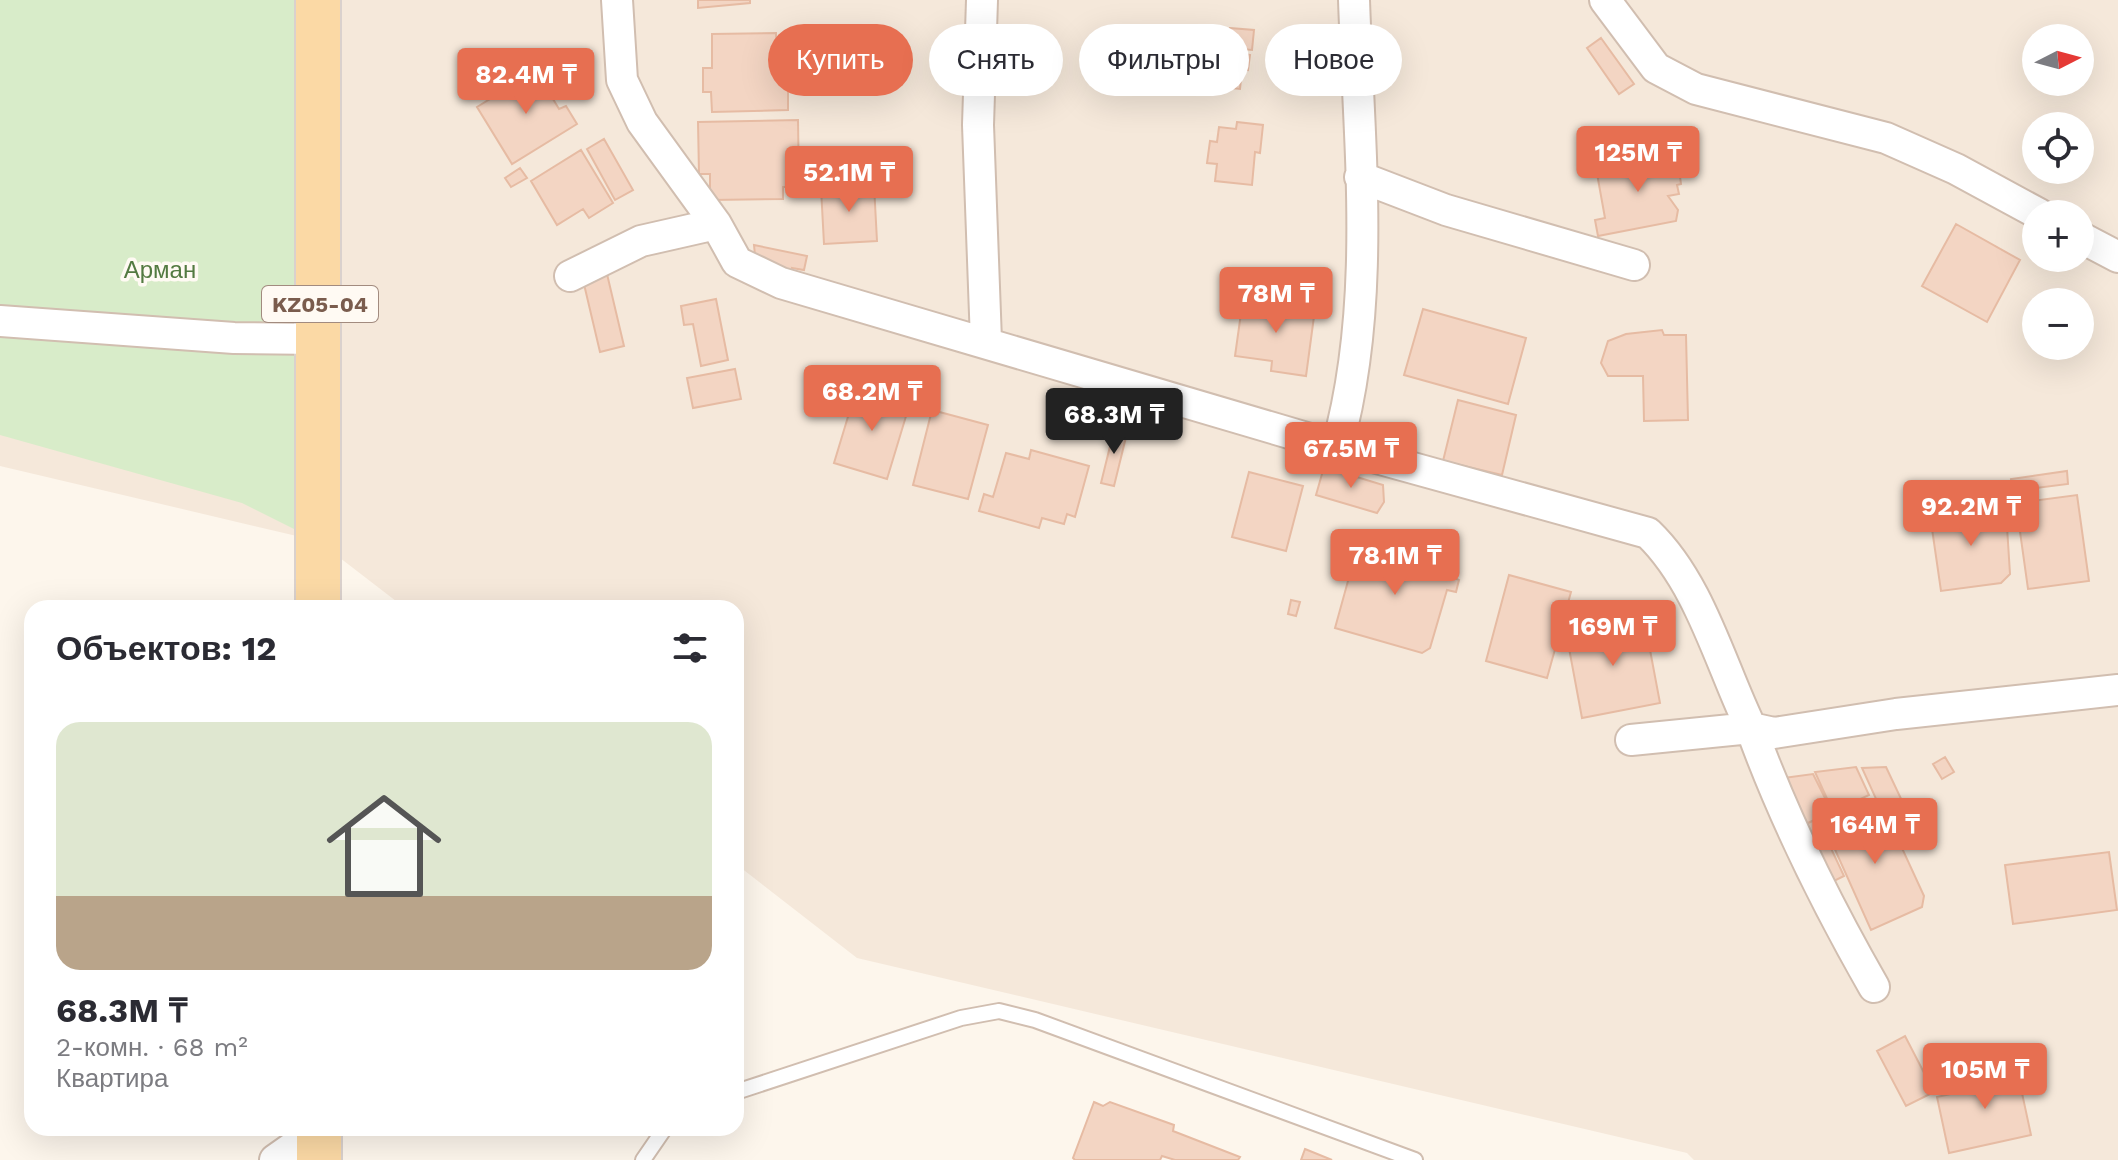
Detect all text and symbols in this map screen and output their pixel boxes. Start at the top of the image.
chip: Купить [768,24,913,96]
chip: Снять [929,24,1063,96]
chip: Фильтры [1079,24,1249,96]
chip: Новое [1265,24,1402,96]
north arrow [2022,24,2094,96]
map controls [2022,24,2094,360]
pin: 82.4M ₸ [452,48,600,116]
text: 82.4M ₸ [475,59,577,89]
button: locate [2022,112,2094,184]
pin: 125M ₸ [1573,126,1703,194]
text: 125M ₸ [1594,137,1682,167]
pin: 52.1M ₸ [775,146,923,214]
text: 52.1M ₸ [803,157,895,187]
button: + [2022,200,2094,272]
park label: Арман [124,256,196,284]
pin: 78M ₸ [1220,267,1332,335]
text: 78M ₸ [1238,278,1314,308]
road number: KZ05-04 [262,286,378,322]
button: − [2022,288,2094,360]
pin: 68.2M ₸ [798,365,946,433]
text: 68.2M ₸ [822,376,922,406]
pin: 68.3M ₸ [1040,388,1188,456]
text: 68.3M ₸ [1064,399,1164,429]
pin: 67.5M ₸ [1277,422,1425,490]
text: 67.5M ₸ [1303,433,1399,463]
pin: 92.2M ₸ [1897,480,2045,548]
text: 92.2M ₸ [1921,491,2021,521]
pin: 78.1M ₸ [1321,529,1469,597]
text: 78.1M ₸ [1349,540,1442,570]
pin: 169M ₸ [1548,600,1678,668]
text: 169M ₸ [1569,611,1657,641]
icon: filters [668,626,712,670]
text: Объектов: 12 [56,628,277,668]
icon: home [312,774,456,918]
pin: 164M ₸ [1810,798,1940,866]
text: 164M ₸ [1830,809,1920,839]
text: 68.3M ₸ [56,990,188,1030]
text: 2-комн. · 68 m² [56,1032,248,1062]
pin: 105M ₸ [1920,1043,2050,1111]
text: 105M ₸ [1941,1054,2029,1084]
text: Квартира [56,1063,168,1093]

